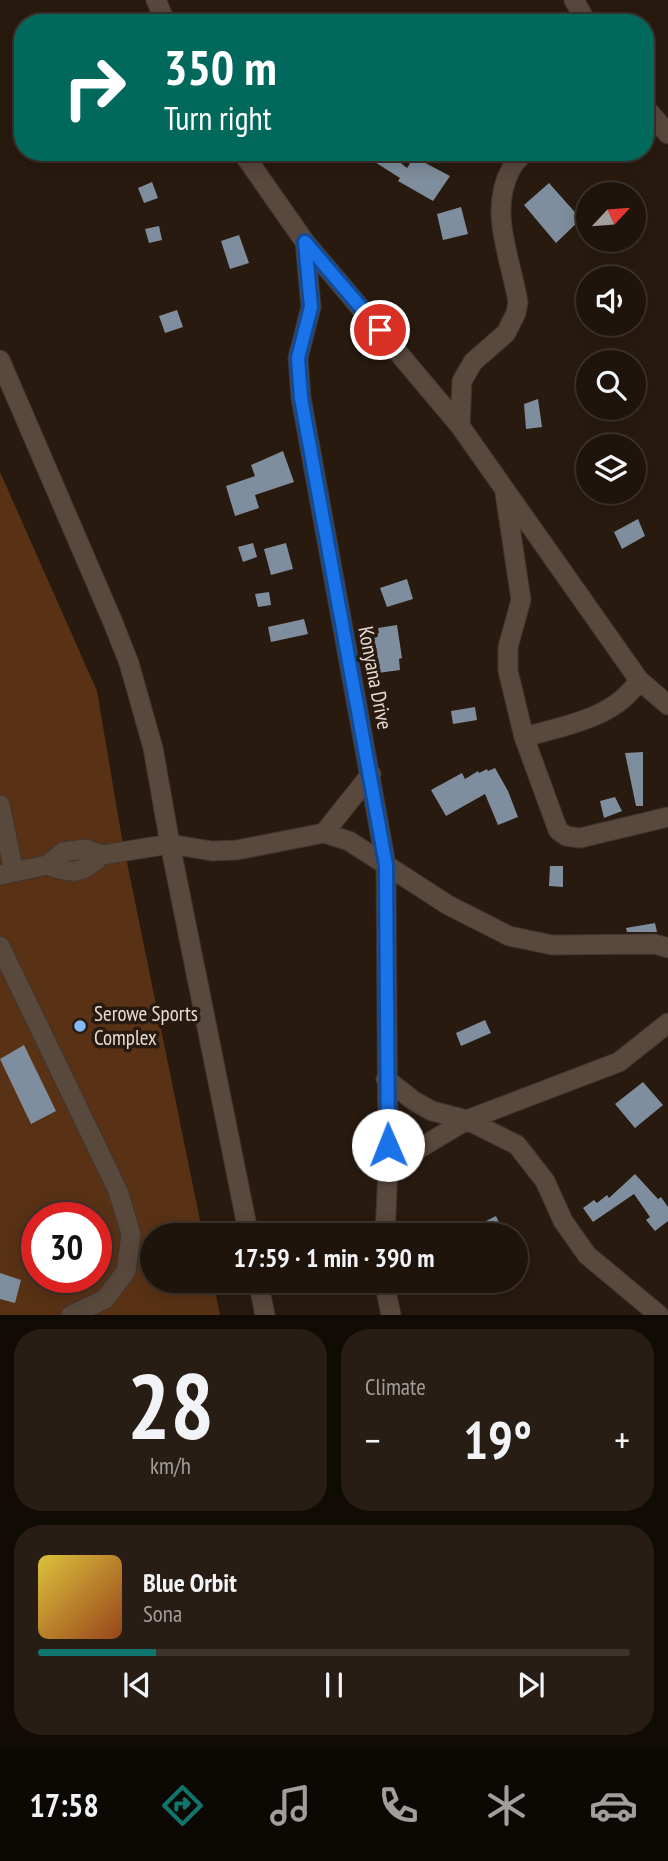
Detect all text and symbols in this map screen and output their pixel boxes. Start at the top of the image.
text: 350 m [164,35,277,99]
icon: right [49,42,140,133]
text: Turn right [164,97,272,139]
north arrow [576,182,646,252]
map controls [576,182,646,504]
button: sound [576,266,646,336]
pin [350,300,410,360]
icon: arrive [361,311,399,349]
button: search [576,350,646,420]
button: layers [576,434,646,504]
street label: Konyana Drive [352,624,399,732]
place label: Serowe Sports Complex [94,1000,198,1051]
marker: Serowe Sports Complex [72,1018,88,1034]
position arrow [351,1108,425,1182]
speed limit sign: 30 [21,1202,112,1293]
text: 17:59 · 1 min · 390 m [234,1241,434,1274]
text: 28 [127,1346,214,1464]
text: Climate [365,1372,426,1401]
text: 19° [463,1406,532,1473]
text: − [365,1415,381,1464]
text: + [614,1415,630,1464]
text: km/h [150,1451,191,1480]
text: Blue Orbit [143,1566,237,1599]
text: Sona [143,1599,182,1628]
icon: previous [118,1666,156,1704]
icon: pause [315,1666,353,1704]
icon: next [512,1666,550,1704]
icon: directions [158,1781,207,1830]
icon: music [266,1781,315,1830]
icon: phone [374,1781,423,1830]
icon: climate [482,1781,531,1830]
icon: car [589,1781,638,1830]
text: 17:58 [29,1784,99,1826]

